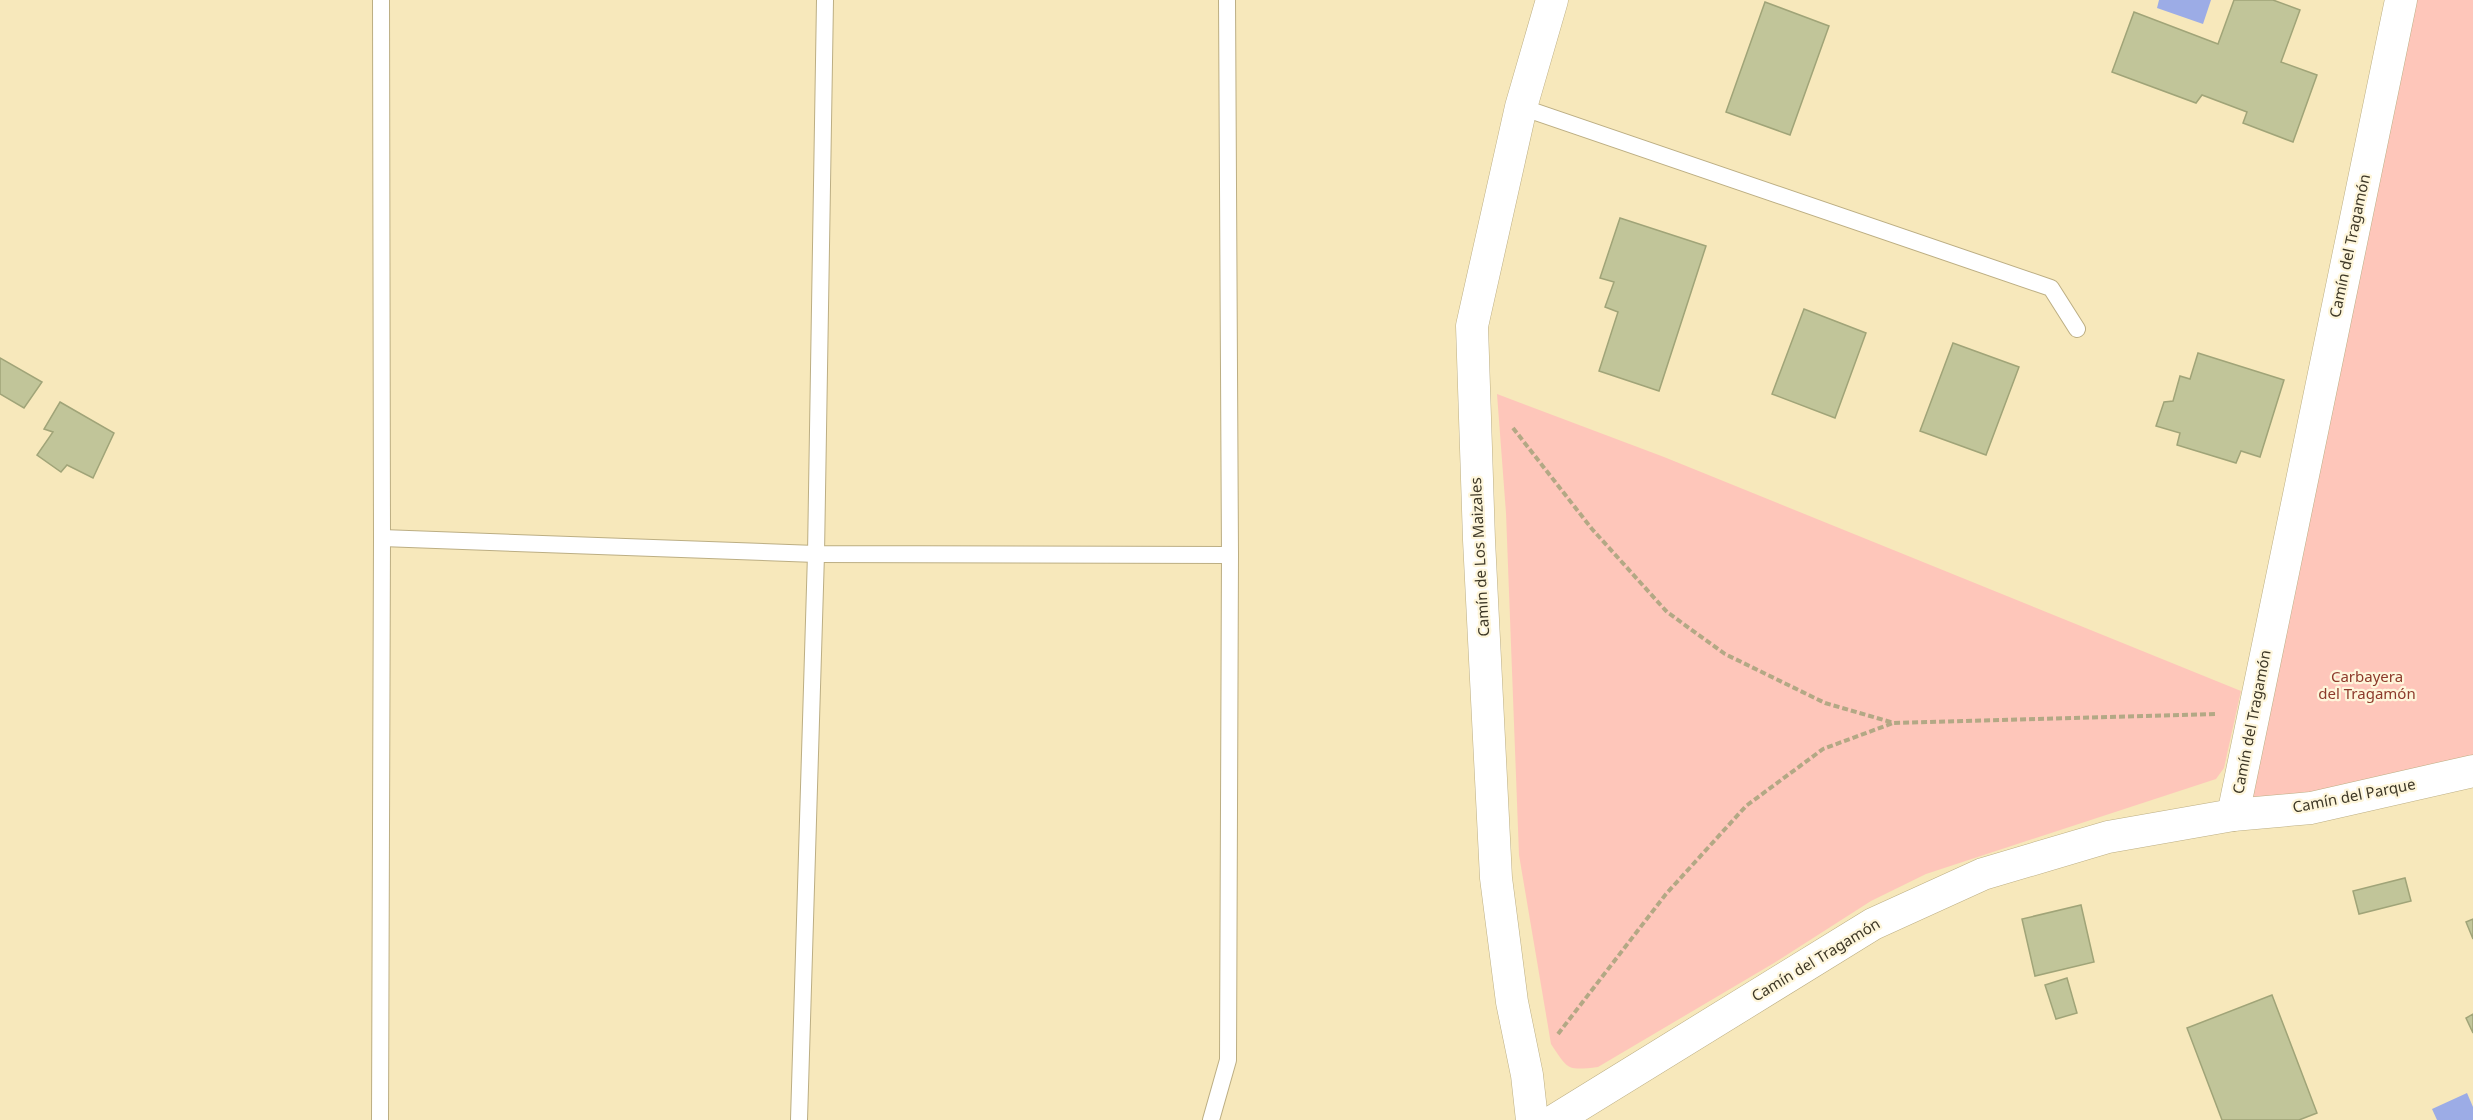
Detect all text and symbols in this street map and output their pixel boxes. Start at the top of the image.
street label: Camín del Tragamón [2324,172,2374,319]
street label: Camín de Los Maizales [1465,477,1493,637]
street label: Camín del Tragamón [2227,648,2275,796]
park label: Carbayera del Tragamón [2318,666,2416,703]
street label: Camín del Parque [2291,773,2417,817]
street label: Camín del Tragamón [1748,913,1883,1005]

